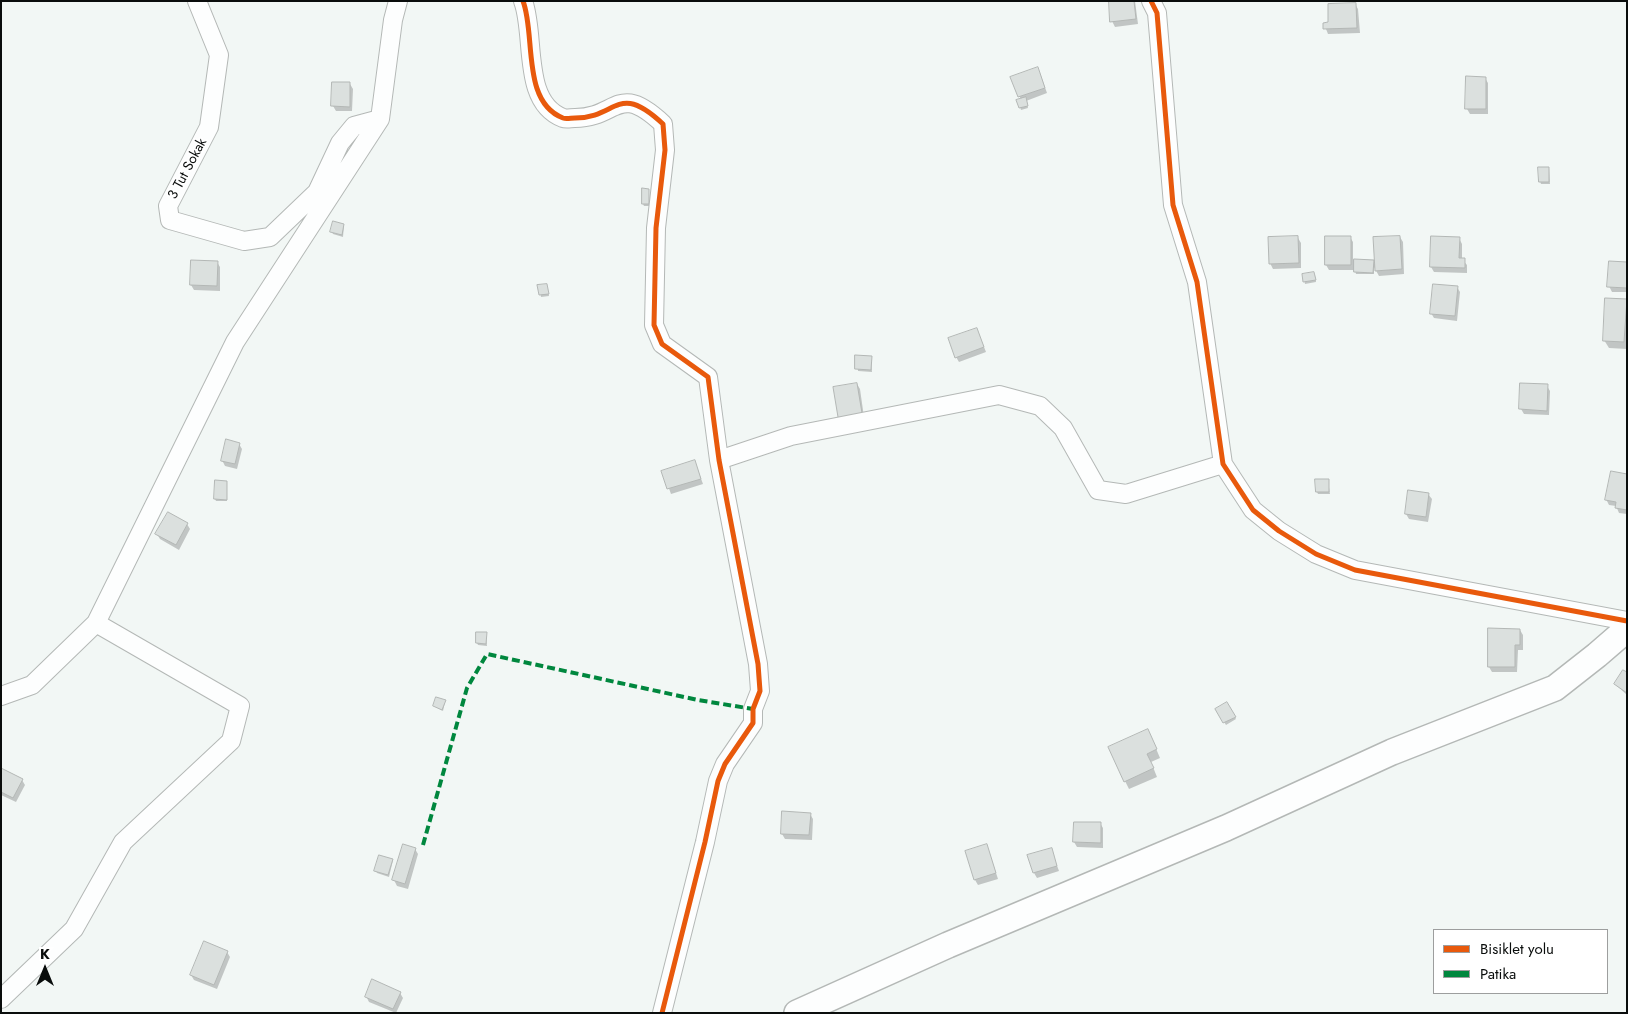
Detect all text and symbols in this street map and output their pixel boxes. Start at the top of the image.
street label: 3 Tut Sokak [165,136,211,202]
legend [1433,929,1608,994]
text: Bisiklet yolu [1480,938,1554,960]
north arrow [20,944,70,994]
text: K [40,944,50,964]
text: Patika [1480,963,1516,985]

